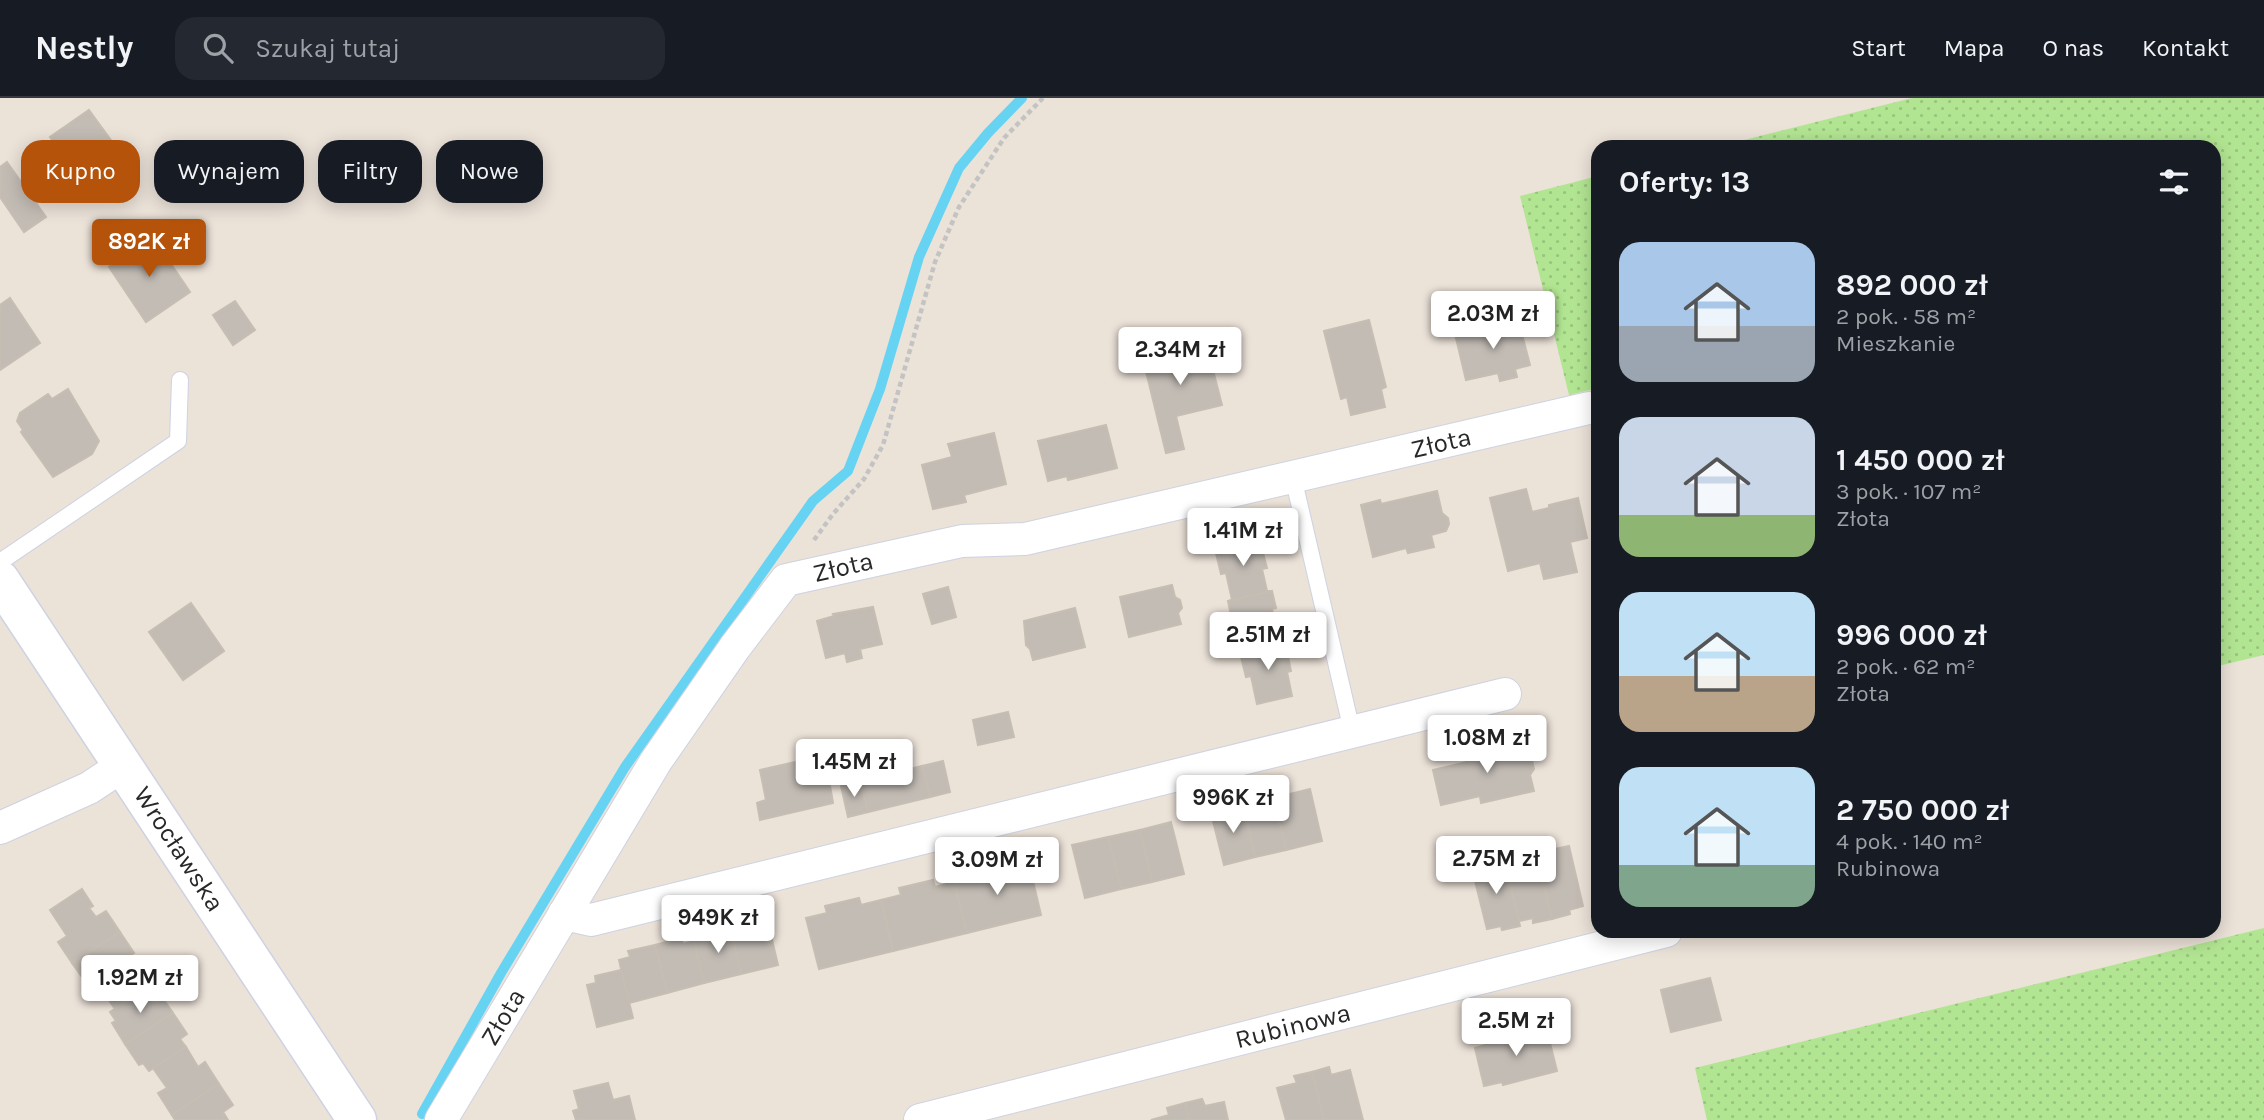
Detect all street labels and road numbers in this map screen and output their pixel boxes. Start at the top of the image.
street label: Złota [1408,421,1474,465]
street label: Złota [810,545,876,589]
street label: Wrocławska [127,781,231,917]
street label: Złota [474,983,532,1051]
street label: Rubinowa [1232,997,1354,1055]

